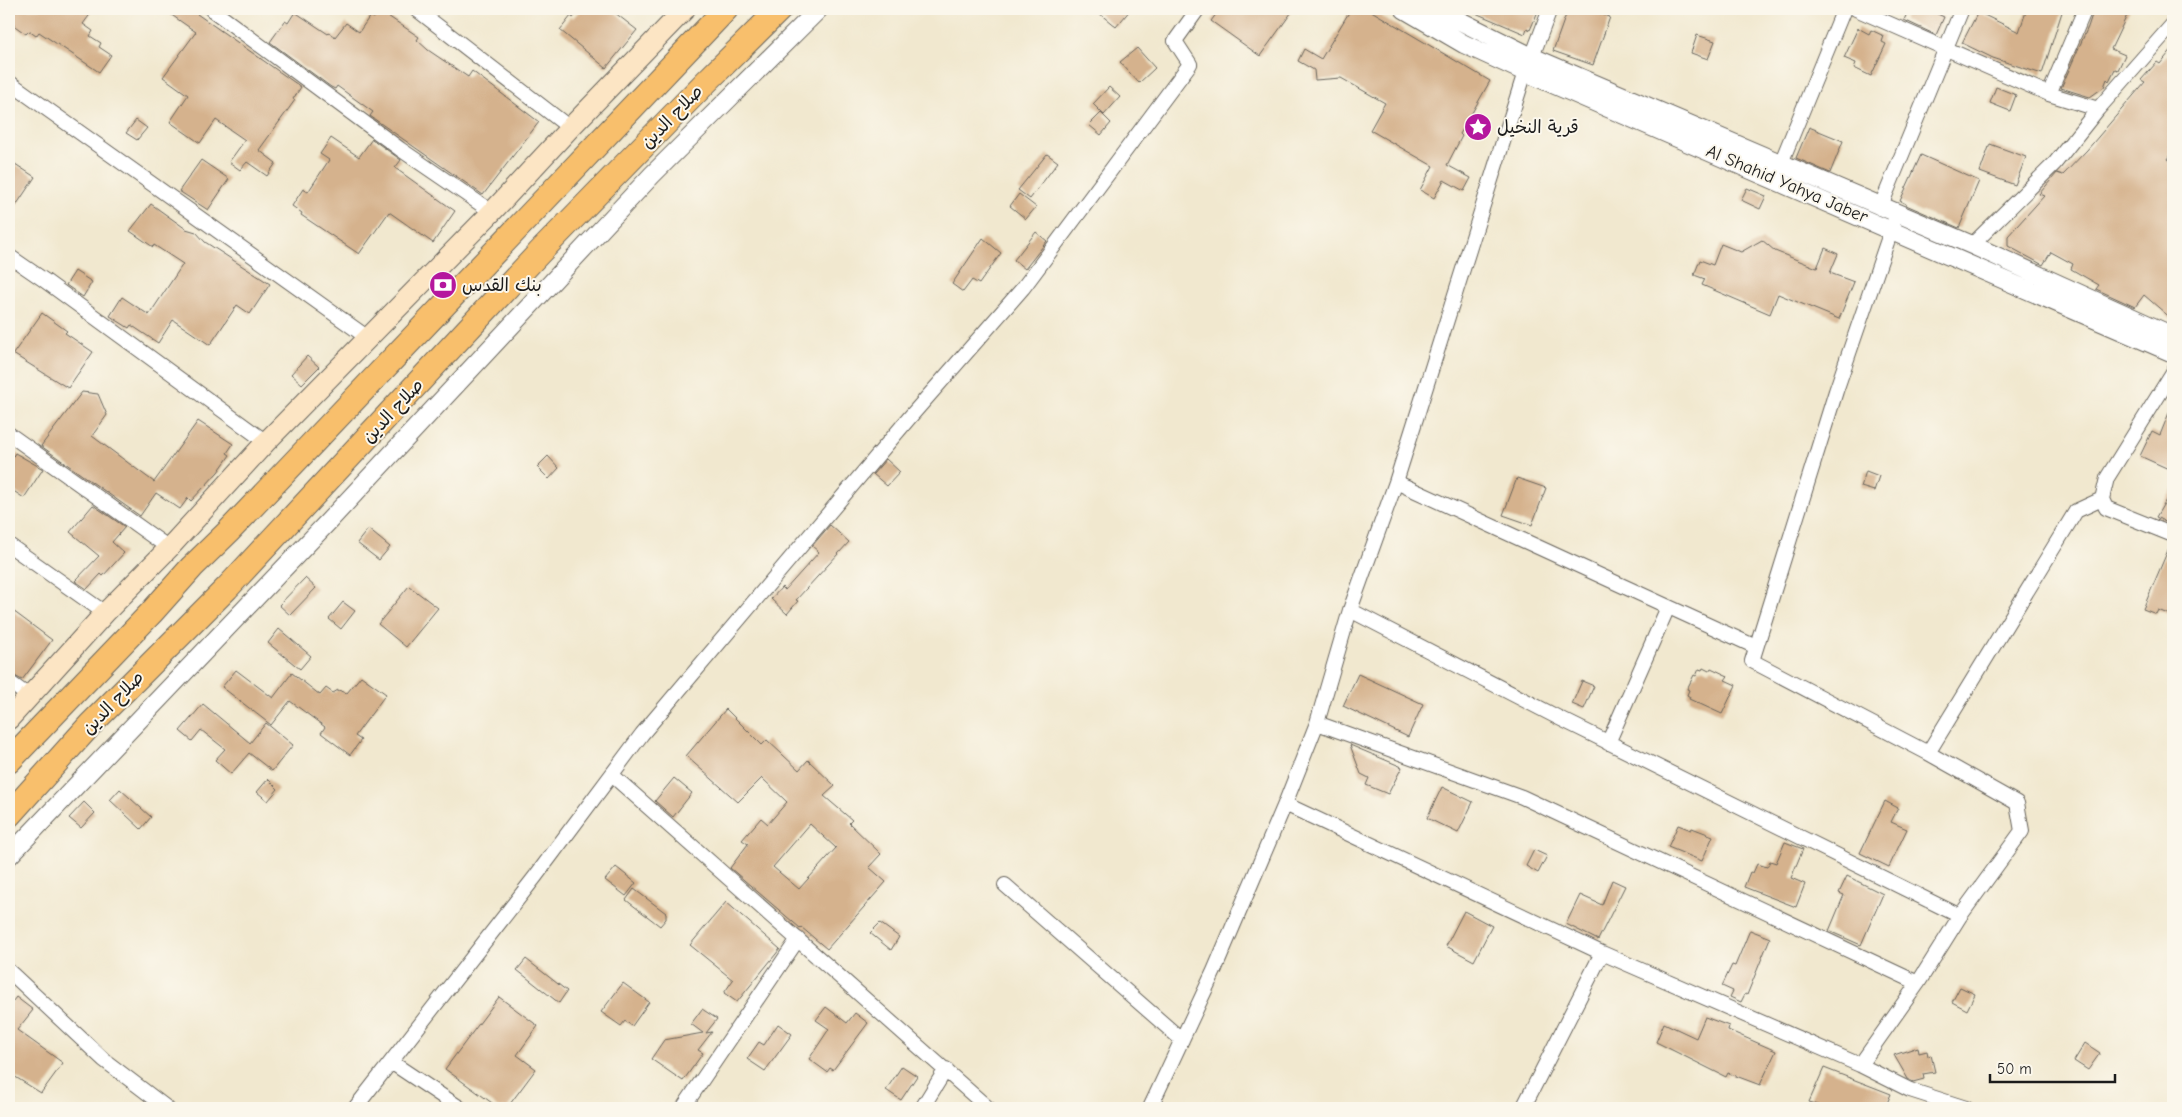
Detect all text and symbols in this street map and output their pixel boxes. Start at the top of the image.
street label: صلاح الدين [637,81,708,154]
place icon: قرية النخيل [1463,112,1493,142]
place label: قرية النخيل [1497,117,1579,138]
street label: Al Shahid Yahya Jaber [1703,140,1872,228]
bank icon: بنك القدس [428,270,458,300]
place label: بنك القدس [462,275,542,296]
street label: صلاح الدين [358,375,429,448]
street label: صلاح الدين [78,667,149,740]
scale bar [1990,1052,2114,1084]
text: 50 m [1997,1060,2032,1078]

